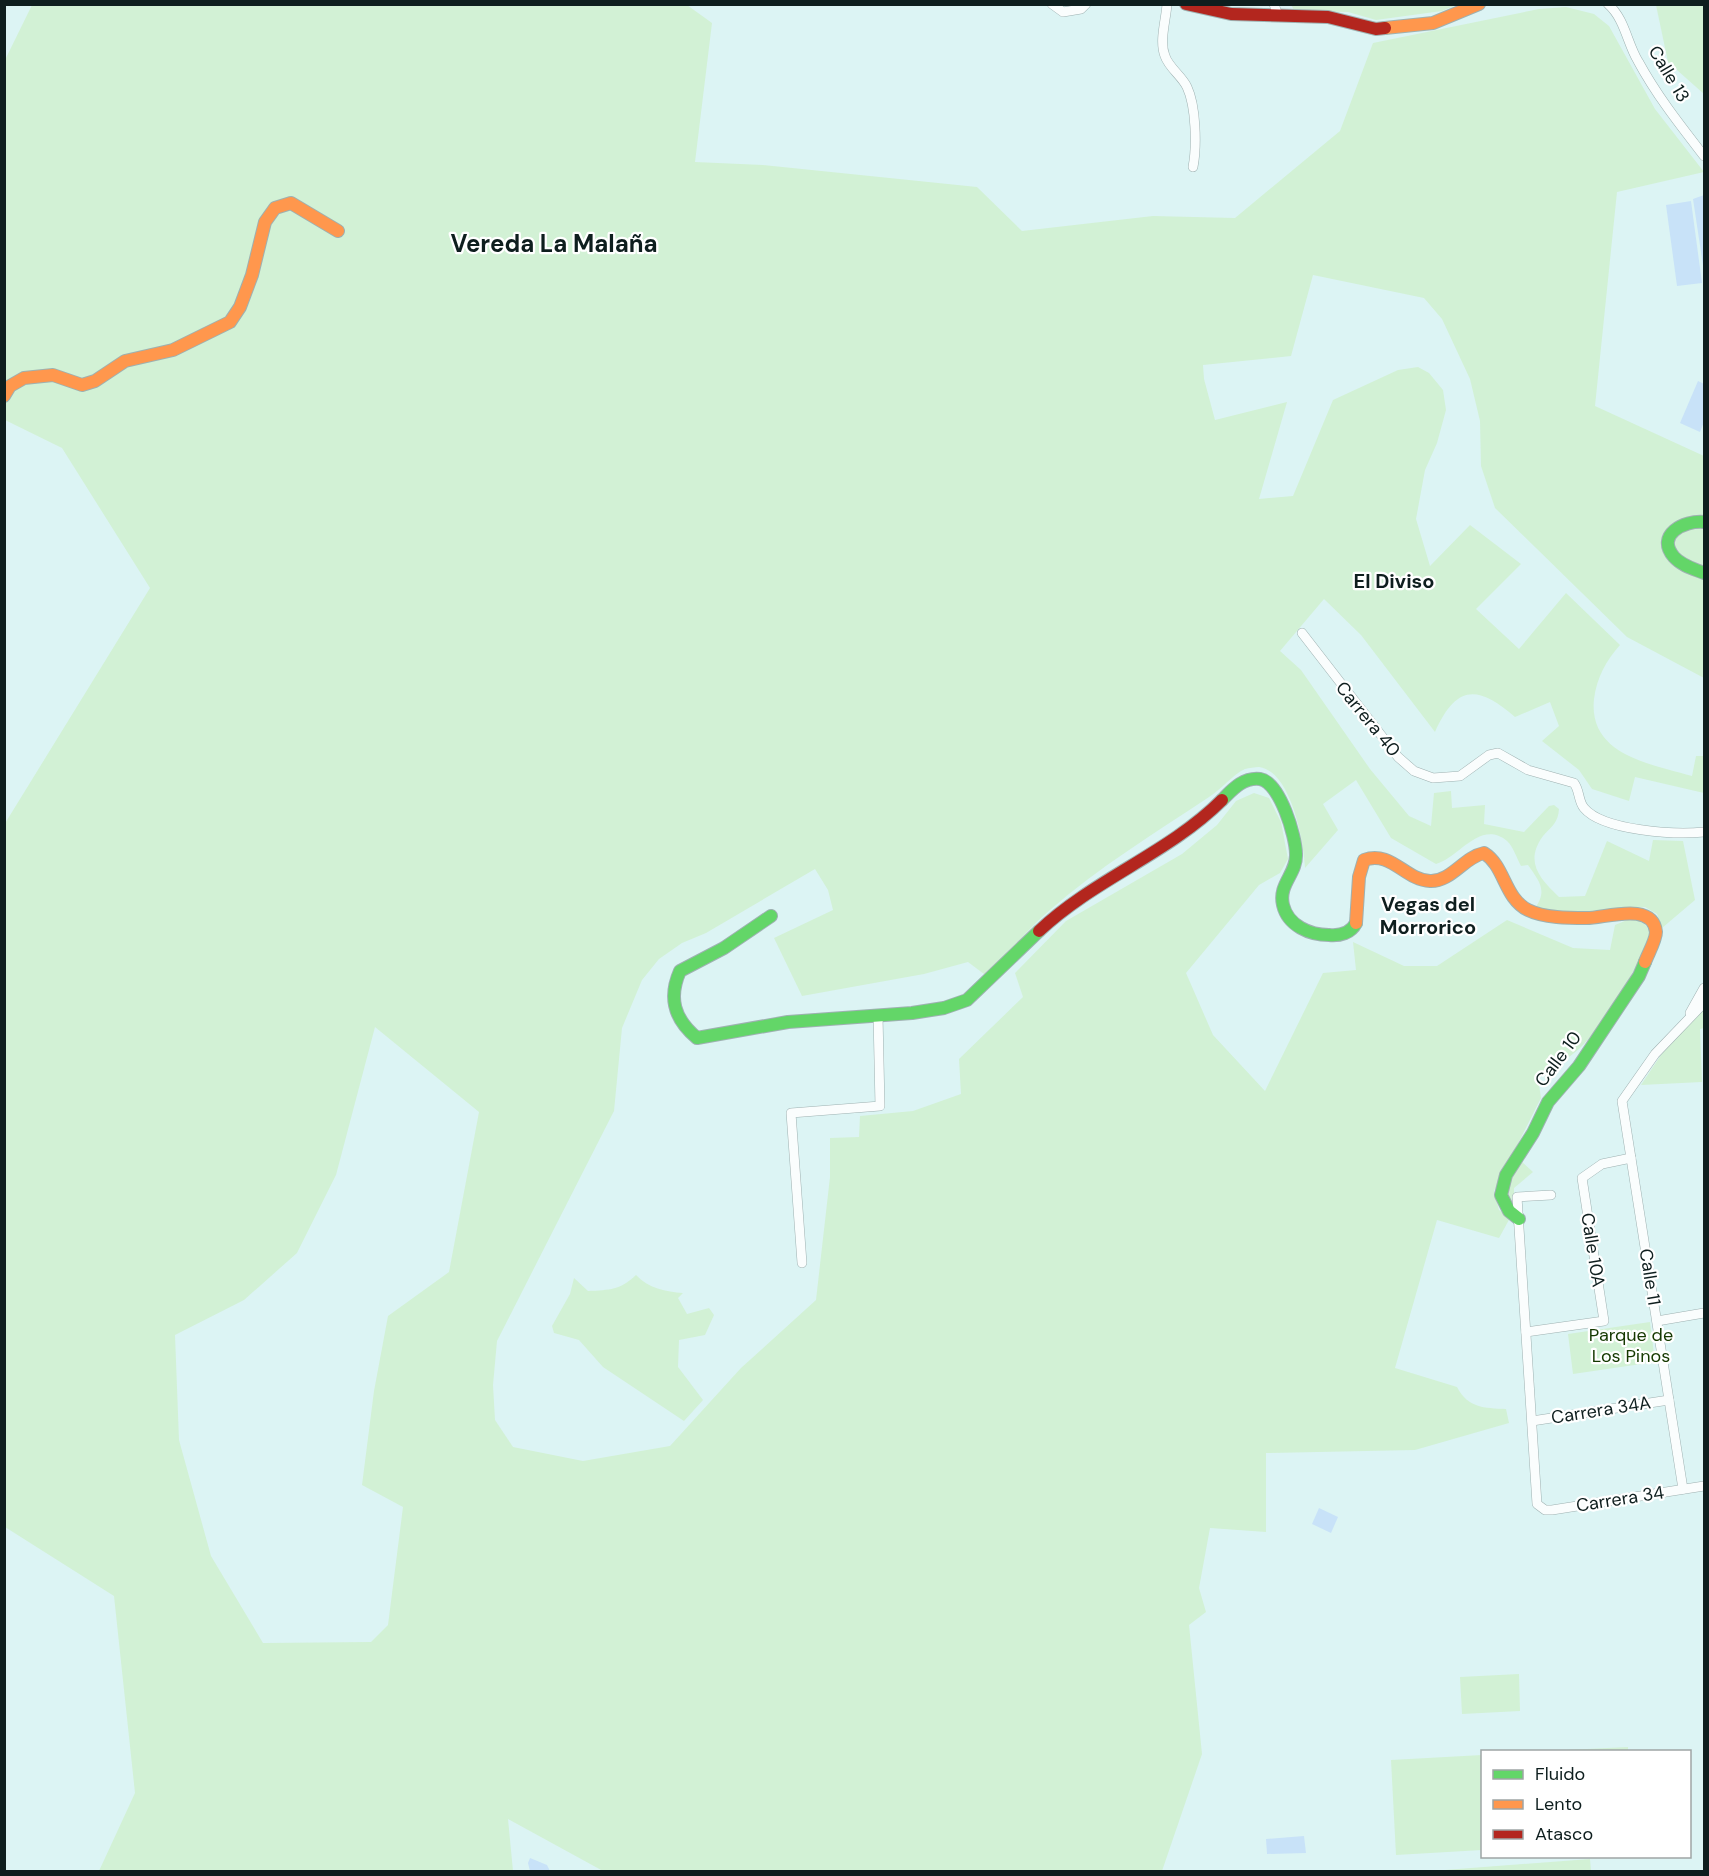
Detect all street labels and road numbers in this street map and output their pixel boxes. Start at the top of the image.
street label: Calle 13 [1643,41,1695,107]
street label: Carrera 40 [1330,676,1406,762]
street label: Calle 10 [1529,1026,1587,1092]
street label: Calle 10A [1575,1211,1611,1289]
street label: Calle 11 [1634,1247,1666,1307]
street label: Carrera 34A [1549,1390,1653,1430]
street label: Carrera 34 [1574,1480,1666,1518]

